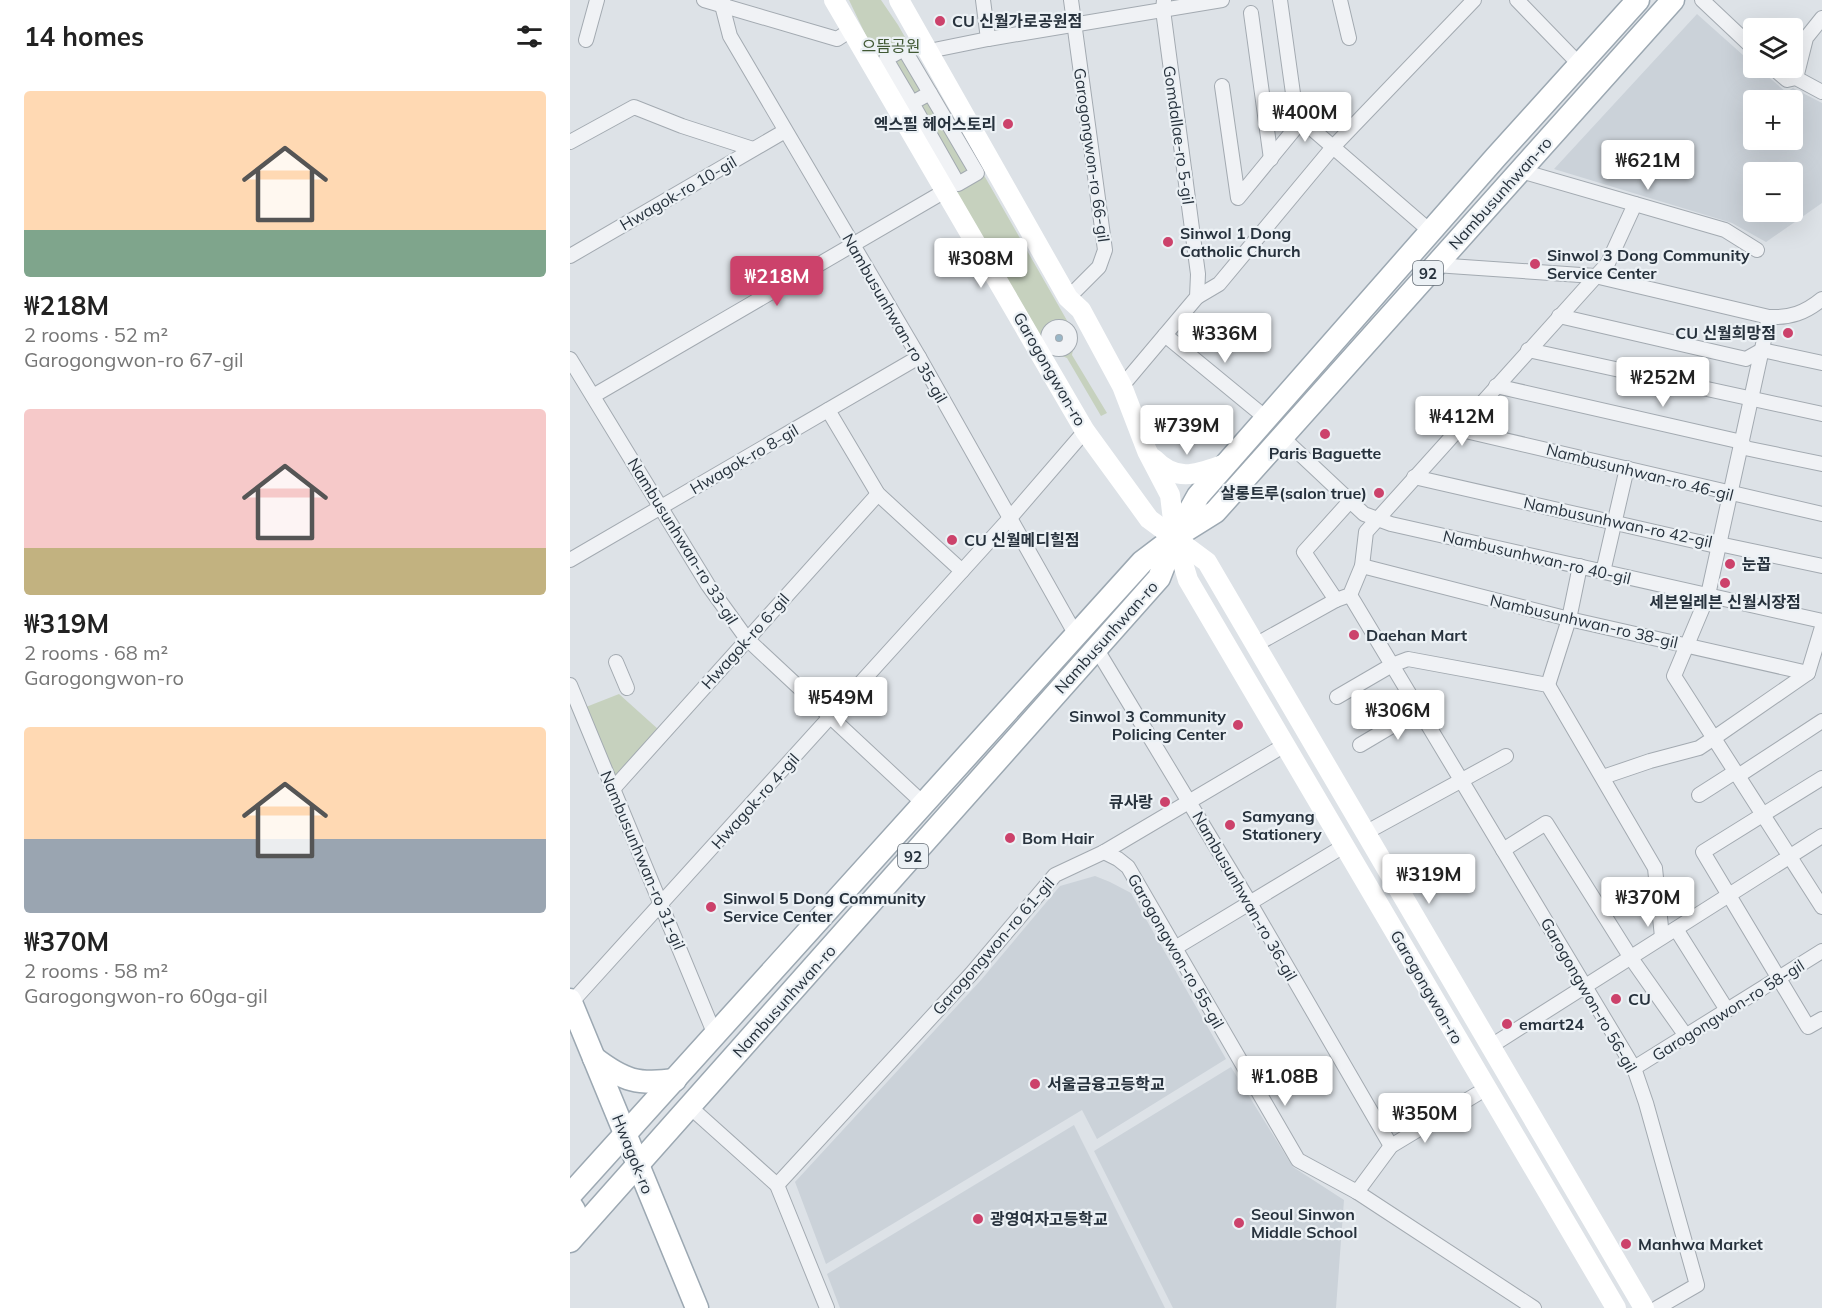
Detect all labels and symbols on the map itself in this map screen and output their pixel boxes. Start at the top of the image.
place label: CU 신월가로공원점 [952,11,1082,31]
marker: CU 신월가로공원점 [933,14,947,28]
park label: 으뜸공원 [862,36,920,56]
street label: Gomdallae-ro 5-gil [1159,64,1199,206]
street label: Garogongwon-ro 66-gil [1070,67,1114,243]
pin: ₩400M [1263,92,1347,143]
place label: 엑스필 헤어스토리 [874,114,996,134]
marker: 엑스필 헤어스토리 [1001,117,1015,131]
street label: Nambusunhwan-ro [1444,133,1556,253]
pin: ₩621M [1606,140,1690,191]
street label: Hwagok-ro 10-gil [616,151,740,235]
place label: Sinwol 1 Dong Catholic Church [1180,223,1301,261]
street label: Nambusunhwan-ro 35-gil [838,230,952,406]
marker: Sinwol 1 Dong Catholic Church [1161,235,1175,249]
pin: ₩308M [939,238,1023,289]
place label: Sinwol 3 Dong Community Service Center [1547,245,1750,283]
pin: ₩218M [735,256,819,307]
marker: Sinwol 3 Dong Community Service Center [1528,257,1542,271]
road number: 92 [1413,261,1443,285]
street label: Garogongwon-ro [1009,309,1091,429]
pin: ₩336M [1183,313,1267,364]
place label: CU 신월희망점 [1675,323,1776,343]
marker: CU 신월희망점 [1781,326,1795,340]
pin: ₩252M [1621,357,1705,408]
pin: ₩412M [1420,396,1504,447]
pin: ₩739M [1145,405,1229,456]
street label: Hwagok-ro 8-gil [686,420,802,498]
marker: Paris Baguette [1318,427,1332,441]
street label: Nambusunhwan-ro 46-gil [1544,439,1736,505]
place label: Paris Baguette [1269,443,1382,463]
street label: Nambusunhwan-ro 33-gil [624,454,742,628]
place label: 살롱트루(salon true) [1220,483,1367,503]
marker: 살롱트루(salon true) [1372,486,1386,500]
street label: Nambusunhwan-ro 42-gil [1522,492,1714,552]
street label: Nambusunhwan-ro 40-gil [1441,526,1633,588]
place label: CU 신월메디힐점 [964,530,1080,550]
marker: CU 신월메디힐점 [945,533,959,547]
place label: 눈꼽 [1742,554,1771,574]
marker: 눈꼽 [1723,557,1737,571]
marker: 세븐일레븐 신월시장점 [1718,576,1732,590]
street label: Nambusunhwan-ro [1050,577,1162,697]
street label: Hwagok-ro 6-gil [697,589,793,693]
street label: Nambusunhwan-ro 38-gil [1488,590,1680,652]
place label: 세븐일레븐 신월시장점 [1649,592,1801,612]
place label: Daehan Mart [1366,625,1467,645]
marker: Daehan Mart [1347,628,1361,642]
pin: ₩549M [799,677,883,728]
pin: ₩306M [1356,690,1440,741]
place label: Sinwol 3 Community Policing Center [1069,706,1227,744]
marker: Sinwol 3 Community Policing Center [1231,718,1245,732]
street label: Hwagok-ro 4-gil [707,749,803,853]
street label: Nambusunhwan-ro 31-gil [596,768,690,952]
place label: 큐사랑 [1109,792,1153,812]
marker: 큐사랑 [1158,795,1172,809]
place label: Samyang Stationery [1242,806,1322,844]
street label: Nambusunhwan-ro 36-gil [1188,808,1302,984]
marker: Samyang Stationery [1223,818,1237,832]
place label: Bom Hair [1022,828,1095,848]
marker: Bom Hair [1003,831,1017,845]
road number: 92 [898,844,928,868]
pin: ₩319M [1387,854,1471,905]
street label: Garogongwon-ro 55-gil [1123,870,1229,1032]
street label: Garogongwon-ro 61-gil [928,873,1058,1019]
pin: ₩370M [1606,877,1690,928]
place label: Sinwol 5 Dong Community Service Center [723,888,926,926]
marker: Sinwol 5 Dong Community Service Center [704,900,718,914]
street label: Garogongwon-ro 56-gil [1536,914,1642,1076]
street label: Garogongwon-ro [1386,927,1468,1047]
street label: Nambusunhwan-ro [728,941,840,1061]
street label: Garogongwon-ro 58-gil [1648,955,1808,1065]
place label: CU [1628,989,1651,1009]
marker: CU [1609,992,1623,1006]
place label: emart24 [1519,1014,1584,1034]
marker: emart24 [1500,1017,1514,1031]
pin: ₩1.08B [1236,1056,1334,1107]
place label: 서울금융고등학교 [1047,1074,1165,1094]
marker: 서울금융고등학교 [1028,1077,1042,1091]
pin: ₩350M [1383,1093,1467,1144]
street label: Hwagok-ro [608,1111,658,1197]
place label: Seoul Sinwon Middle School [1251,1204,1357,1242]
place label: 광영여자고등학교 [990,1209,1108,1229]
marker: 광영여자고등학교 [971,1212,985,1226]
marker: Seoul Sinwon Middle School [1232,1216,1246,1230]
place label: Manhwa Market [1638,1234,1763,1254]
marker: Manhwa Market [1619,1237,1633,1251]

